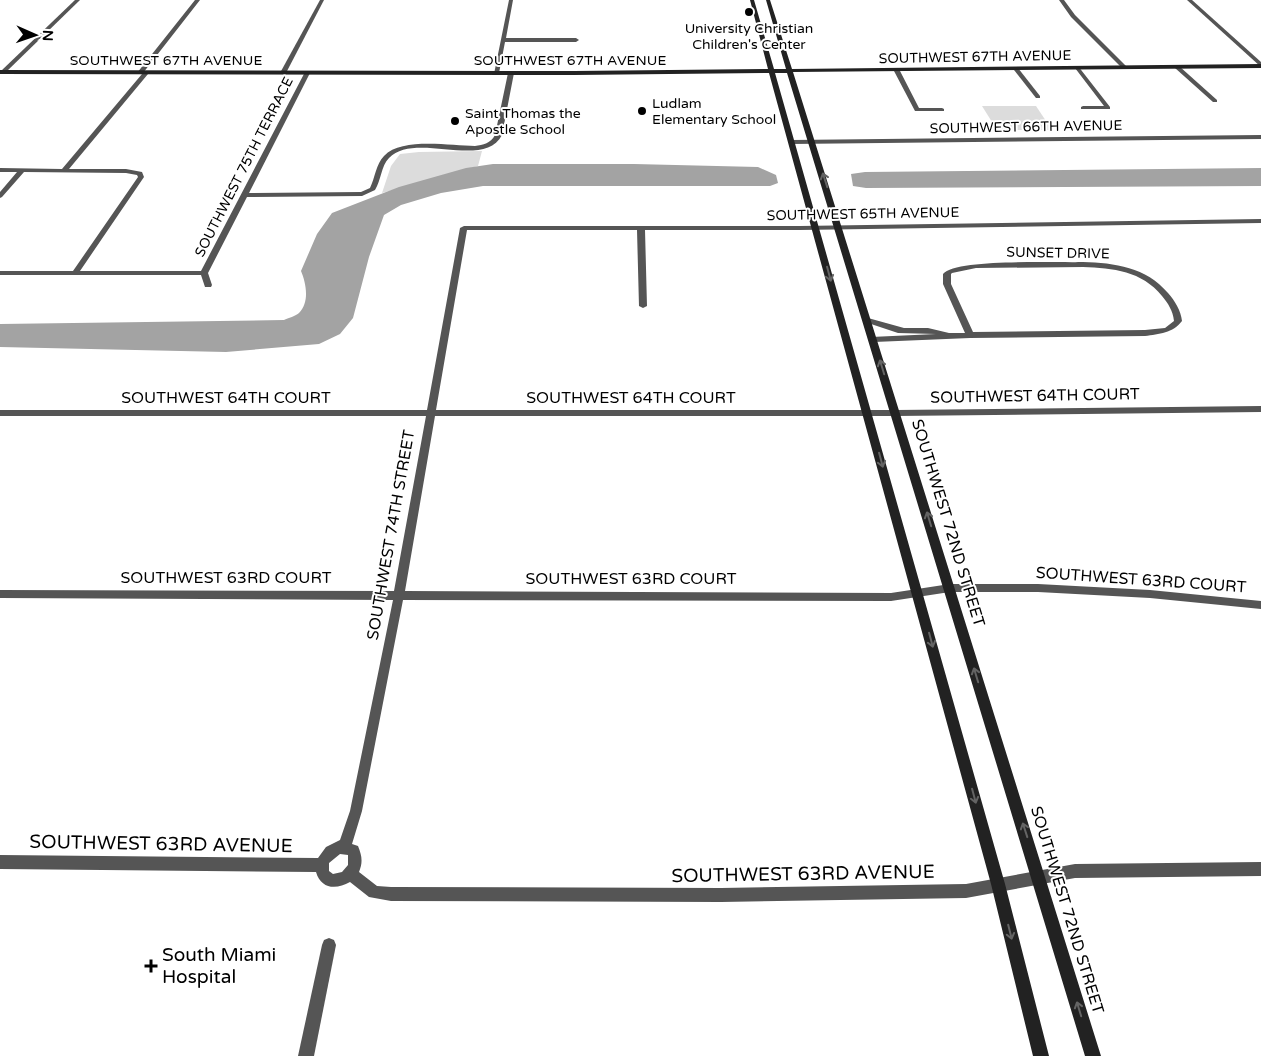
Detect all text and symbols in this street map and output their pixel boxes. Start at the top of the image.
marker: University Christian Children's Center [743,6,755,18]
north arrow [10,10,60,60]
place label: University Christian Children's Center [685,20,813,53]
text: N [39,30,56,41]
street label: SOUTHWEST 67TH AVENUE [879,47,1072,67]
street label: SOUTHWEST 67TH AVENUE [70,52,262,69]
street label: SOUTHWEST 67TH AVENUE [474,52,666,69]
street label: SOUTHWEST 75TH TERRACE [191,74,297,260]
place label: Ludlam Elementary School [652,95,776,128]
place label: Saint Thomas the Apostle School [465,105,581,138]
marker: Ludlam Elementary School [636,105,648,117]
marker: Saint Thomas the Apostle School [449,115,461,127]
street label: SOUTHWEST 66TH AVENUE [930,117,1123,137]
one-way arrow [819,172,829,188]
street label: SOUTHWEST 65TH AVENUE [767,204,960,224]
street label: SUNSET DRIVE [1006,244,1110,262]
one-way arrow [825,266,834,282]
one-way arrow [877,359,887,375]
street label: SOUTHWEST 64TH COURT [930,384,1140,408]
street label: SOUTHWEST 64TH COURT [121,388,331,408]
street label: SOUTHWEST 64TH COURT [526,388,736,408]
street label: SOUTHWEST 72ND STREET [907,417,989,629]
street label: SOUTHWEST 74TH STREET [363,428,419,642]
one-way arrow [876,452,886,468]
one-way arrow [924,512,933,528]
street label: SOUTHWEST 63RD COURT [1035,563,1247,597]
street label: SOUTHWEST 63RD COURT [120,568,332,588]
street label: SOUTHWEST 63RD COURT [525,569,737,589]
one-way arrow [926,631,936,647]
one-way arrow [971,667,980,683]
one-way arrow [970,788,979,804]
street label: SOUTHWEST 72ND STREET [1026,804,1108,1016]
one-way arrow [1019,822,1029,838]
street label: SOUTHWEST 63RD AVENUE [29,831,293,857]
street label: SOUTHWEST 63RD AVENUE [671,861,935,887]
one-way arrow [1006,923,1015,939]
place label: South Miami Hospital [162,944,276,988]
marker: South Miami Hospital [144,959,158,973]
one-way arrow [1074,1002,1084,1018]

